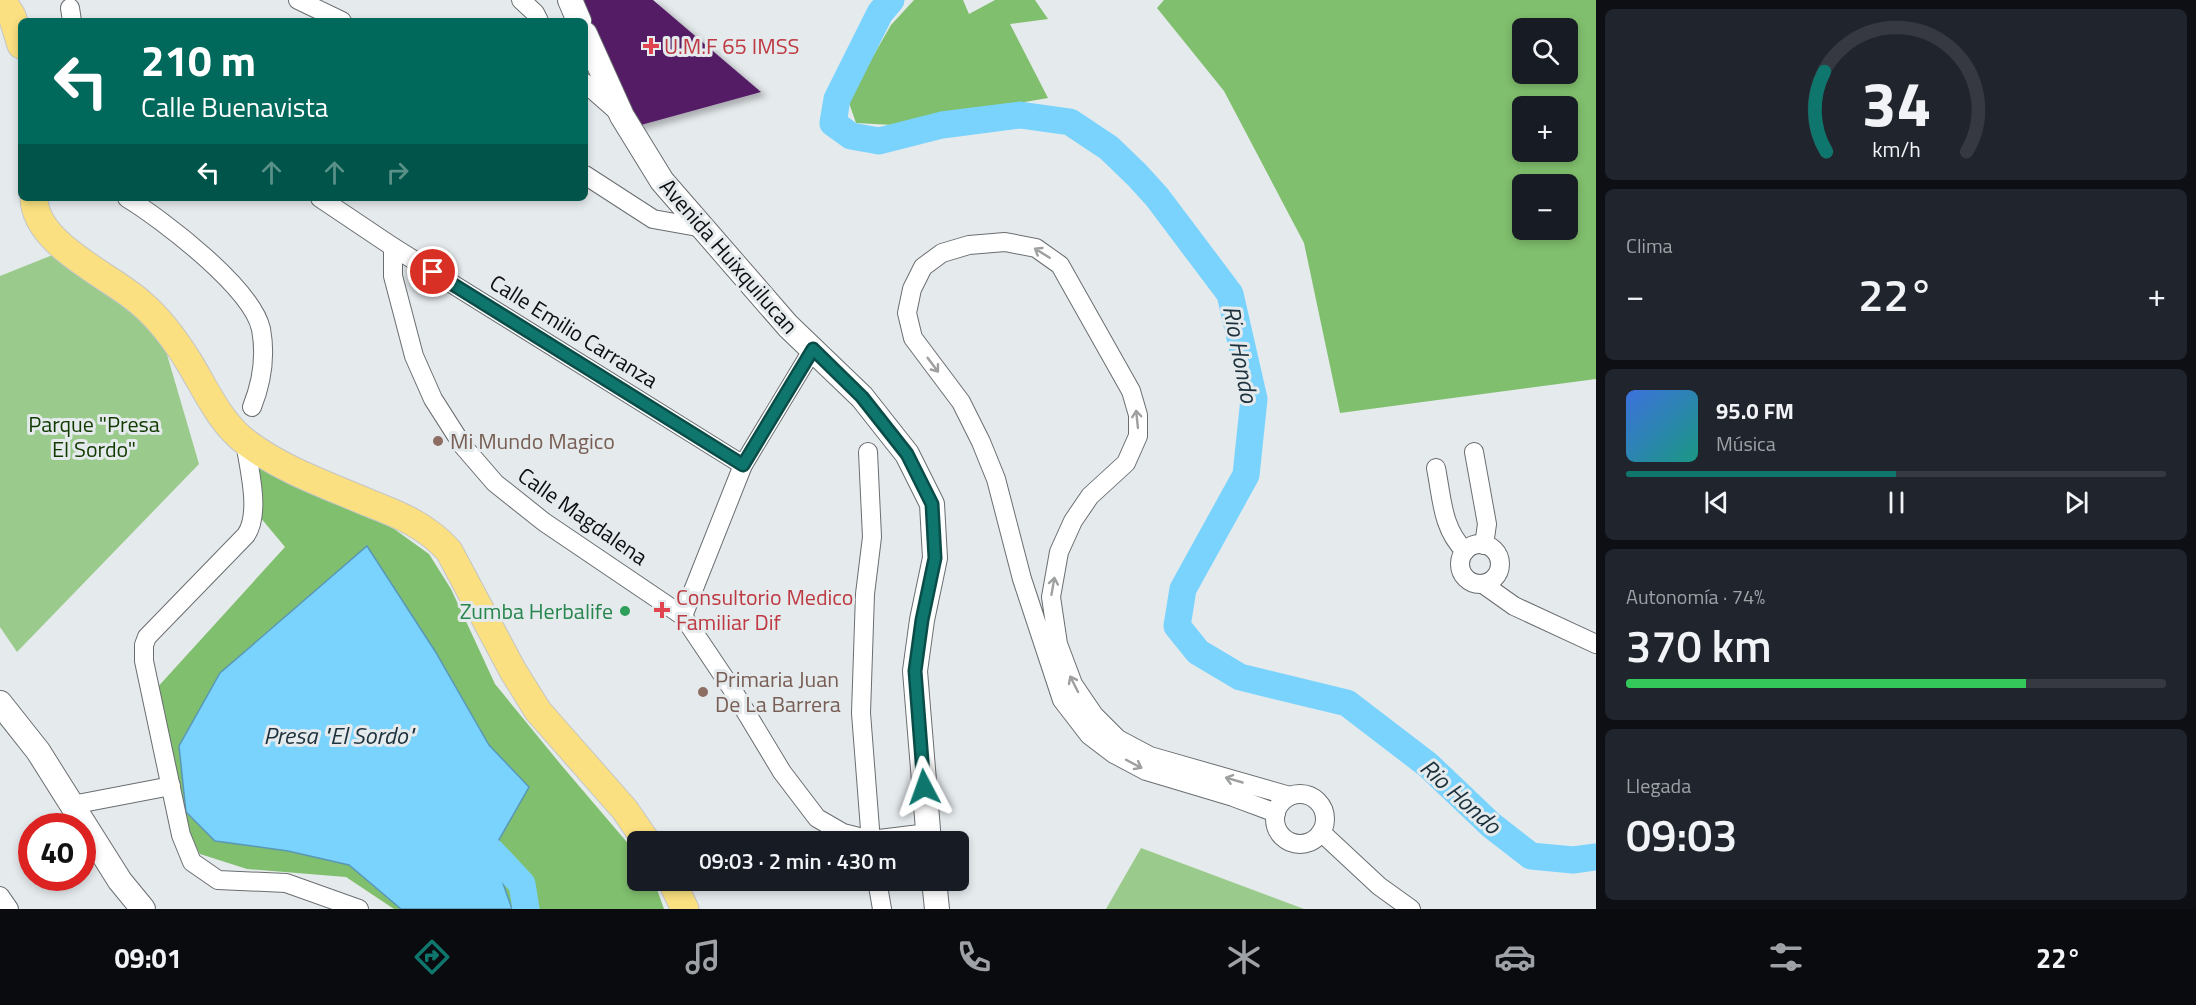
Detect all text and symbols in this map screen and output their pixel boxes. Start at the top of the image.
map controls [1512,18,1578,240]
button: search [1512,18,1578,84]
text: 210 m [141,28,256,92]
place label: U.M.F 65 IMSS [664,29,800,63]
marker: U.M.F 65 IMSS [642,37,660,55]
icon: left [42,42,120,120]
text: 34 [1861,55,1931,150]
text: Calle Buenavista [141,86,328,127]
button: + [1512,96,1578,162]
text: km/h [1872,133,1920,165]
icon: left [192,156,225,189]
icon: ahead [255,156,288,189]
icon: ahead [318,156,351,189]
icon: right [381,156,414,189]
street label: Avenida Huixquilucan [652,171,806,341]
button: − [1512,174,1578,240]
text: Clima [1626,230,1673,261]
pin [407,246,458,297]
one-way arrow [1034,246,1051,258]
icon: arrive [416,255,449,288]
text: 22° [1858,260,1934,328]
street label: Calle Emilio Carranza [483,265,665,397]
text: − [1626,270,1644,320]
text: + [2148,270,2166,320]
water label: Rio Hondo [1214,302,1268,407]
one-way arrow [926,356,939,372]
text: 95.0 FM [1716,394,1794,428]
park label: Parque "Presa El Sordo" [28,407,160,466]
one-way arrow [1131,409,1142,429]
place label: Mi Mundo Magico [450,424,615,458]
text: Música [1716,428,1776,459]
marker: Mi Mundo Magico [431,434,445,448]
street label: Calle Magdalena [511,459,655,573]
icon: previous [1700,486,1733,519]
icon: pause [1880,486,1913,519]
icon: next [2060,486,2093,519]
one-way arrow [1048,577,1059,596]
place label: Consultorio Medico Familiar Dif [676,580,853,639]
text: Autonomía · 74% [1626,581,1765,612]
place label: Zumba Herbalife [460,594,613,628]
marker: Consultorio Medico Familiar Dif [653,601,671,619]
marker: Zumba Herbalife [618,604,632,618]
text: 370 km [1626,611,1772,679]
place label: Primaria Juan De La Barrera [715,662,841,721]
one-way arrow [1068,676,1080,693]
marker: Primaria Juan De La Barrera [696,685,710,699]
water label: Presa "El Sordo" [263,717,416,753]
water label: Rio Hondo [1412,750,1510,843]
position arrow [892,755,956,819]
one-way arrow [1124,759,1142,770]
text: Llegada [1626,770,1691,801]
one-way arrow [1225,774,1244,785]
text: 09:03 [1626,800,1738,868]
speed limit sign: 40 [18,813,96,891]
text: 09:03 · 2 min · 430 m [699,844,897,878]
icon: directions [411,936,453,978]
icon: music [682,936,724,978]
icon: phone [953,936,995,978]
icon: climate [1223,936,1265,978]
icon: car [1494,936,1536,978]
icon: filters [1765,936,1807,978]
text: 09:01 [114,937,182,978]
text: 22° [2036,937,2081,978]

